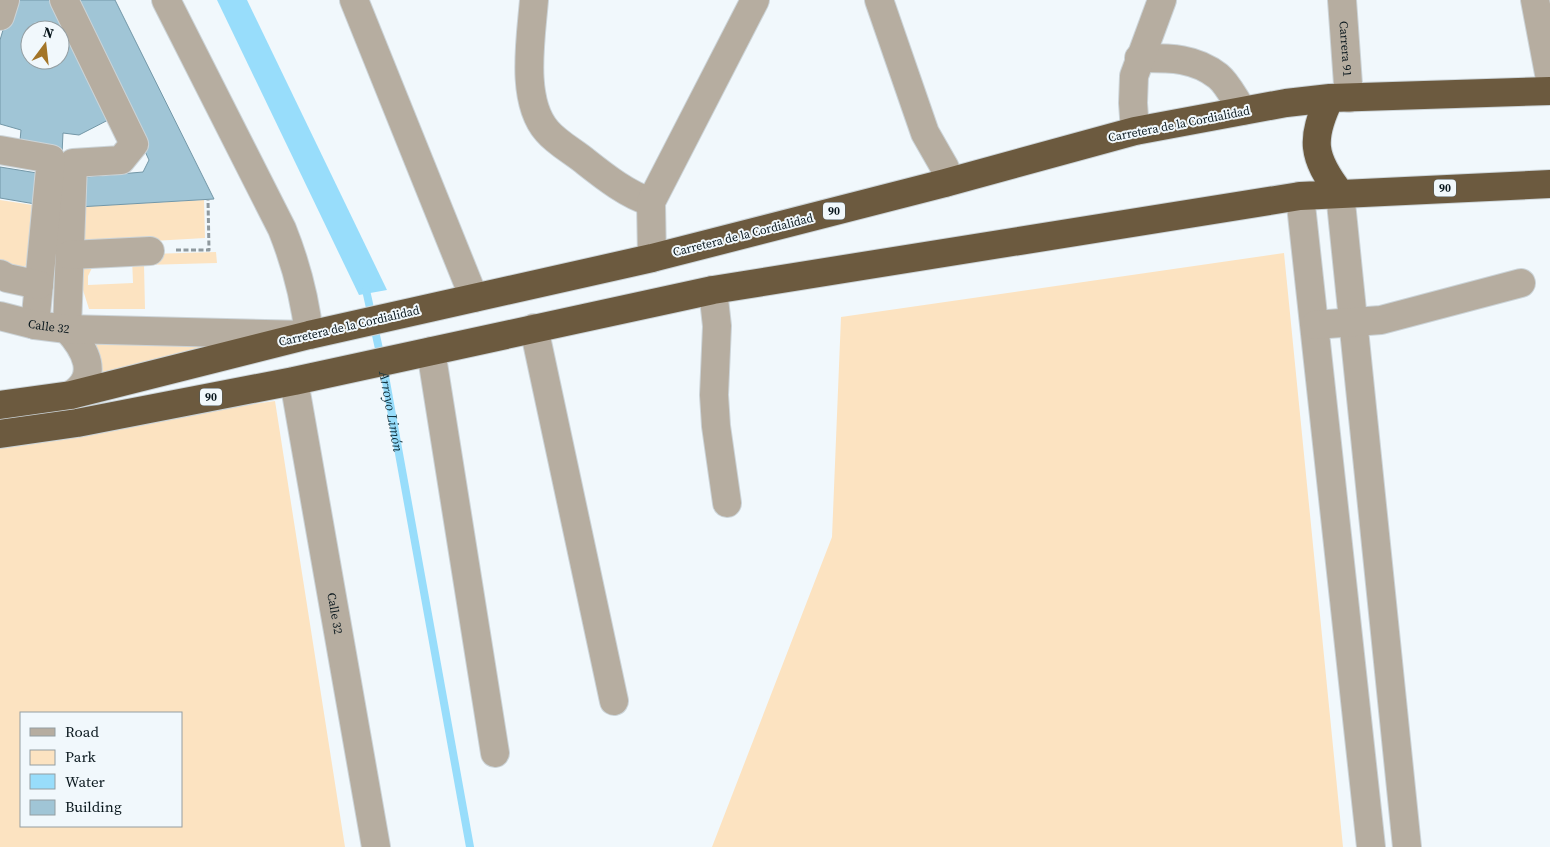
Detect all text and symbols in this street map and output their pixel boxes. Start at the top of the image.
north arrow [20,20,70,70]
text: N [41,21,56,43]
street label: Carrera 91 [1336,21,1355,77]
street label: Carretera de la Cordialidad [1107,102,1251,146]
road number: 90 [1434,180,1456,197]
road number: 90 [823,202,845,220]
street label: Carretera de la Cordialidad [671,210,815,260]
street label: Carretera de la Cordialidad [277,302,421,350]
street label: Calle 32 [26,315,70,337]
water label: Arroyo Limón [374,368,409,454]
road number: 90 [200,388,222,406]
street label: Calle 32 [323,591,346,635]
legend [20,712,182,827]
text: Road [65,721,99,742]
text: Park [65,746,97,767]
text: Water [65,771,106,792]
text: Building [65,796,122,817]

